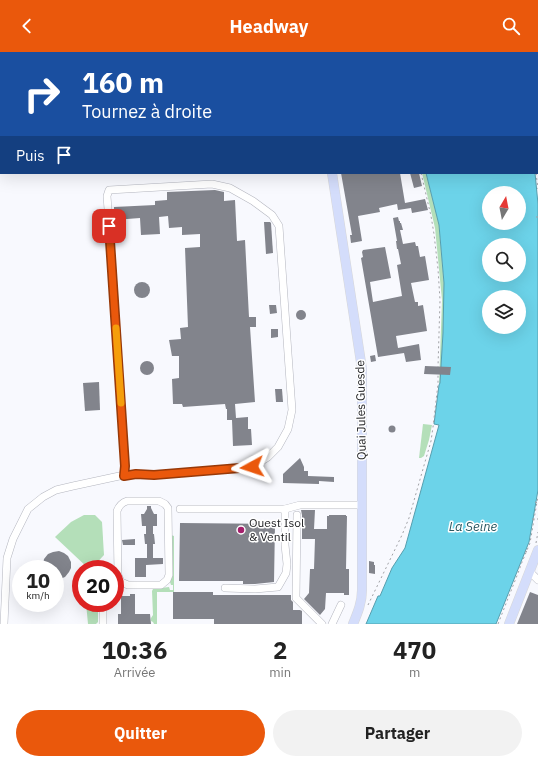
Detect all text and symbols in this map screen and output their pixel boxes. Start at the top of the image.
icon: back [16,15,38,37]
text: Headway [230,15,308,38]
icon: search [500,15,522,37]
text: 160 m [82,64,164,101]
icon: right [16,68,68,120]
text: Tournez à droite [82,100,212,123]
icon: arrive [53,144,75,166]
text: Puis [16,146,45,165]
north arrow [482,186,526,230]
map controls [482,186,526,334]
pin [92,209,126,243]
icon: arrive [98,215,120,237]
button: search [482,238,526,282]
button: layers [482,290,526,334]
street label: Quai Jules Guesde [352,359,369,460]
position arrow [231,446,273,488]
place label: Ouest Isol & Ventil [249,515,304,544]
water label: La Seine [449,518,498,535]
marker: Ouest Isol & Ventil [236,525,246,535]
speed limit sign: 20 [72,560,124,612]
text: 10 [26,567,50,594]
text: km/h [26,589,50,602]
text: 10:36 [102,634,167,666]
text: 2 [273,634,287,666]
text: 470 [393,634,436,666]
text: Arrivée [114,664,155,681]
text: min [269,664,291,681]
text: m [409,664,420,681]
button: Quitter [16,710,265,756]
button: Partager [273,710,522,756]

